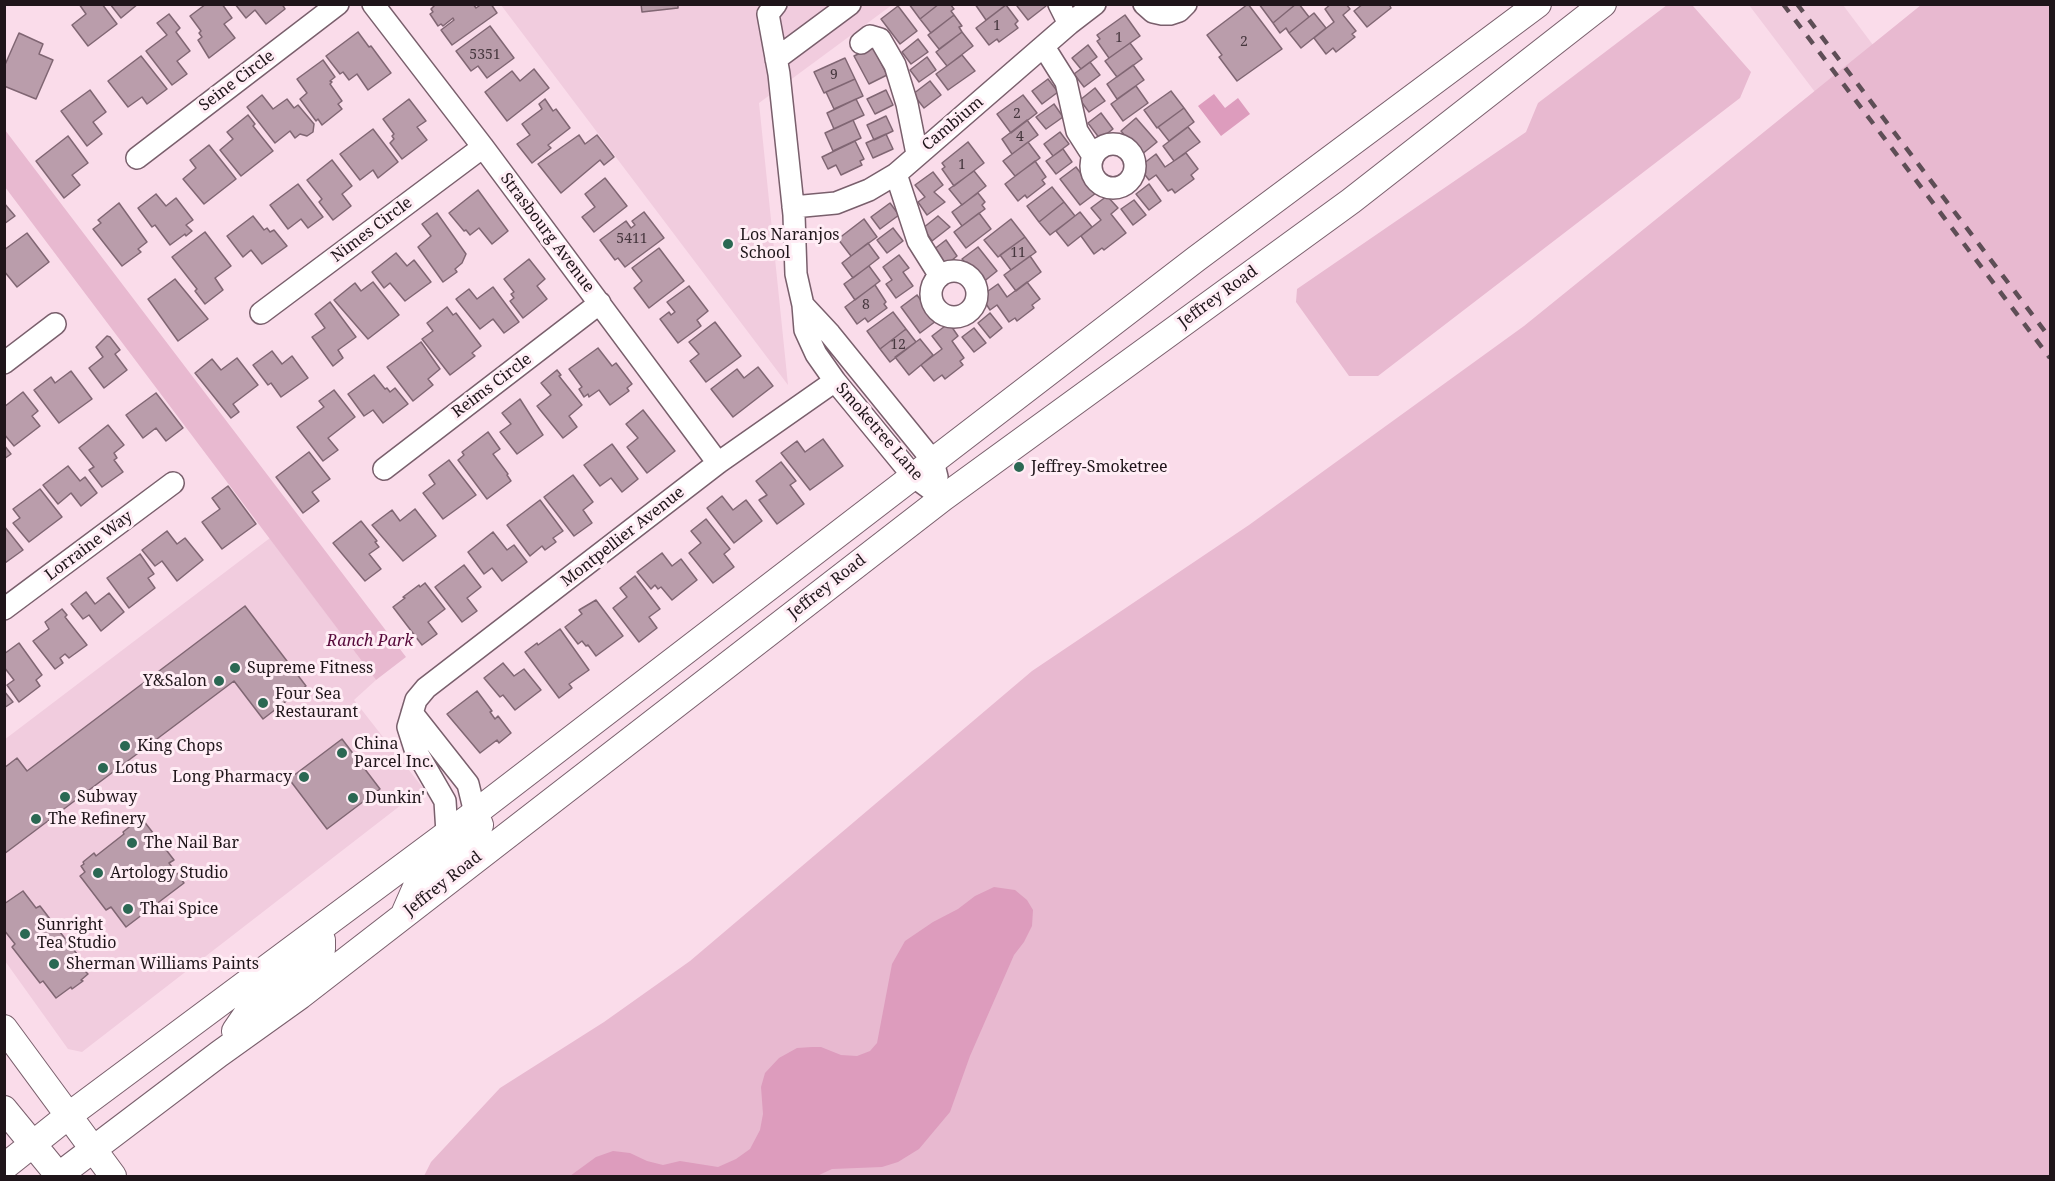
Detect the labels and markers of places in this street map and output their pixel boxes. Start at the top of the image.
place label: Los Naranjos School [740,225,840,263]
marker: Los Naranjos School [721,237,735,251]
place label: Jeffrey-Smoketree [1031,457,1168,477]
marker: Jeffrey-Smoketree [1012,460,1026,474]
place label: Supreme Fitness [247,658,373,678]
marker: Supreme Fitness [228,661,242,675]
place label: Y&Salon [143,671,207,691]
marker: Y&Salon [212,674,226,688]
place label: Four Sea Restaurant [275,684,358,722]
marker: Four Sea Restaurant [256,696,270,710]
place label: China Parcel Inc. [354,734,434,772]
place label: King Chops [137,736,223,756]
marker: King Chops [118,739,132,753]
marker: China Parcel Inc. [335,746,349,760]
place label: Lotus [115,758,157,778]
marker: Lotus [96,761,110,775]
place label: Long Pharmacy [172,767,292,787]
marker: Long Pharmacy [297,770,311,784]
place label: Subway [77,787,137,807]
place label: Dunkin' [365,788,425,808]
marker: Subway [58,790,72,804]
marker: Dunkin' [346,791,360,805]
place label: The Refinery [48,809,146,829]
marker: The Refinery [29,812,43,826]
place label: The Nail Bar [144,833,239,853]
marker: The Nail Bar [125,836,139,850]
place label: Artology Studio [110,863,228,883]
marker: Artology Studio [91,866,105,880]
place label: Thai Spice [140,899,218,919]
marker: Thai Spice [121,902,135,916]
place label: Sunright Tea Studio [37,915,116,953]
marker: Sunright Tea Studio [18,927,32,941]
place label: Sherman Williams Paints [66,954,259,974]
marker: Sherman Williams Paints [47,957,61,971]

